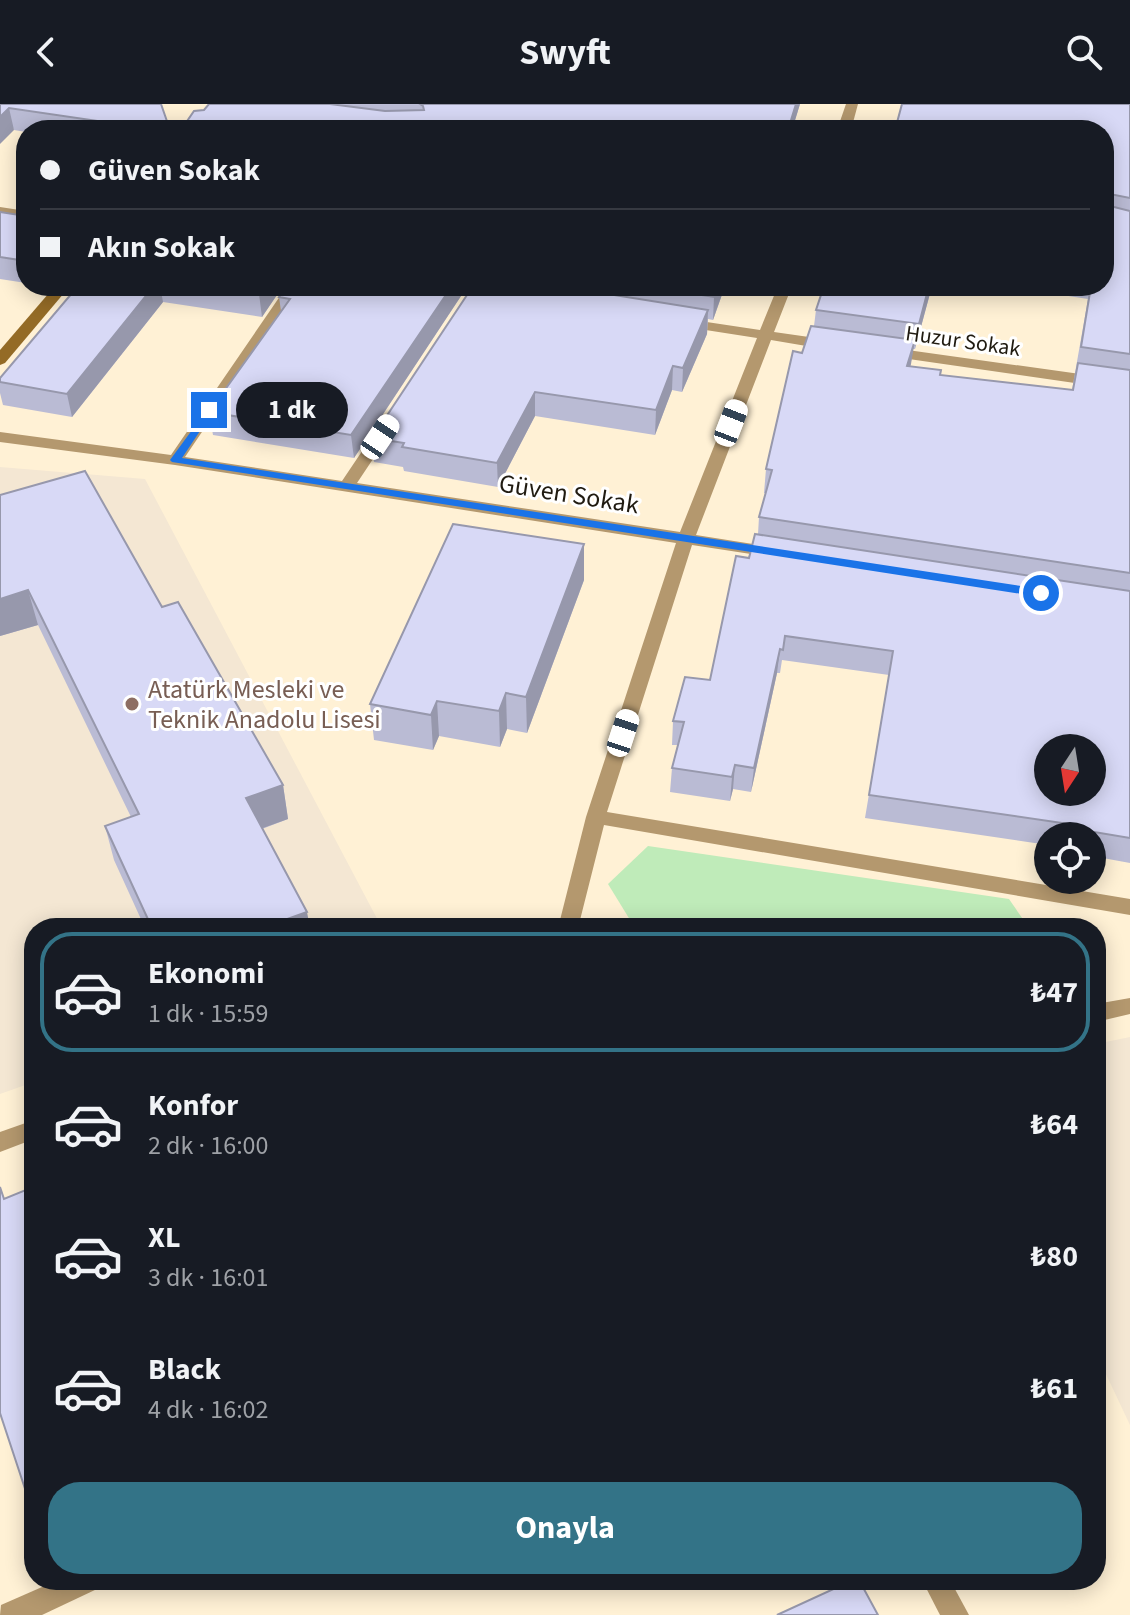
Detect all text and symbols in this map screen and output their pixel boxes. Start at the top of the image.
text: Swyft [519,27,611,78]
icon: back [24,30,68,74]
icon: search [1062,30,1106,74]
text: Güven Sokak [88,149,260,192]
text: Akın Sokak [88,226,235,269]
street label: Huzur Sokak [903,317,1023,365]
callout: 1 dk [237,382,349,438]
text: 1 dk [268,391,316,428]
route end [191,392,227,428]
car [711,396,751,450]
car [357,410,403,464]
street label: Güven Sokak [496,465,642,523]
route start [1023,575,1059,611]
place label: Atatürk Mesleki ve Teknik Anadolu Lisesi [148,671,381,738]
marker: Atatürk Mesleki ve Teknik Anadolu Lisesi [123,695,141,713]
car [604,706,642,760]
north arrow [1034,734,1106,806]
map controls [1034,734,1106,894]
button: locate [1034,822,1106,894]
text: Ekonomi [148,952,265,995]
icon: car [52,956,124,1028]
text: ₺47 [1030,971,1078,1014]
text: 1 dk · 15:59 [148,995,268,1032]
text: Konfor [148,1084,238,1127]
icon: car [52,1088,124,1160]
text: ₺64 [1030,1103,1078,1146]
text: 2 dk · 16:00 [148,1127,268,1164]
text: XL [148,1216,181,1259]
icon: car [52,1220,124,1292]
text: ₺80 [1030,1235,1078,1278]
text: 3 dk · 16:01 [148,1259,268,1296]
text: Black [148,1348,221,1391]
icon: car [52,1352,124,1424]
text: ₺61 [1030,1367,1078,1410]
text: 4 dk · 16:02 [148,1391,268,1428]
button: Onayla [48,1482,1082,1574]

